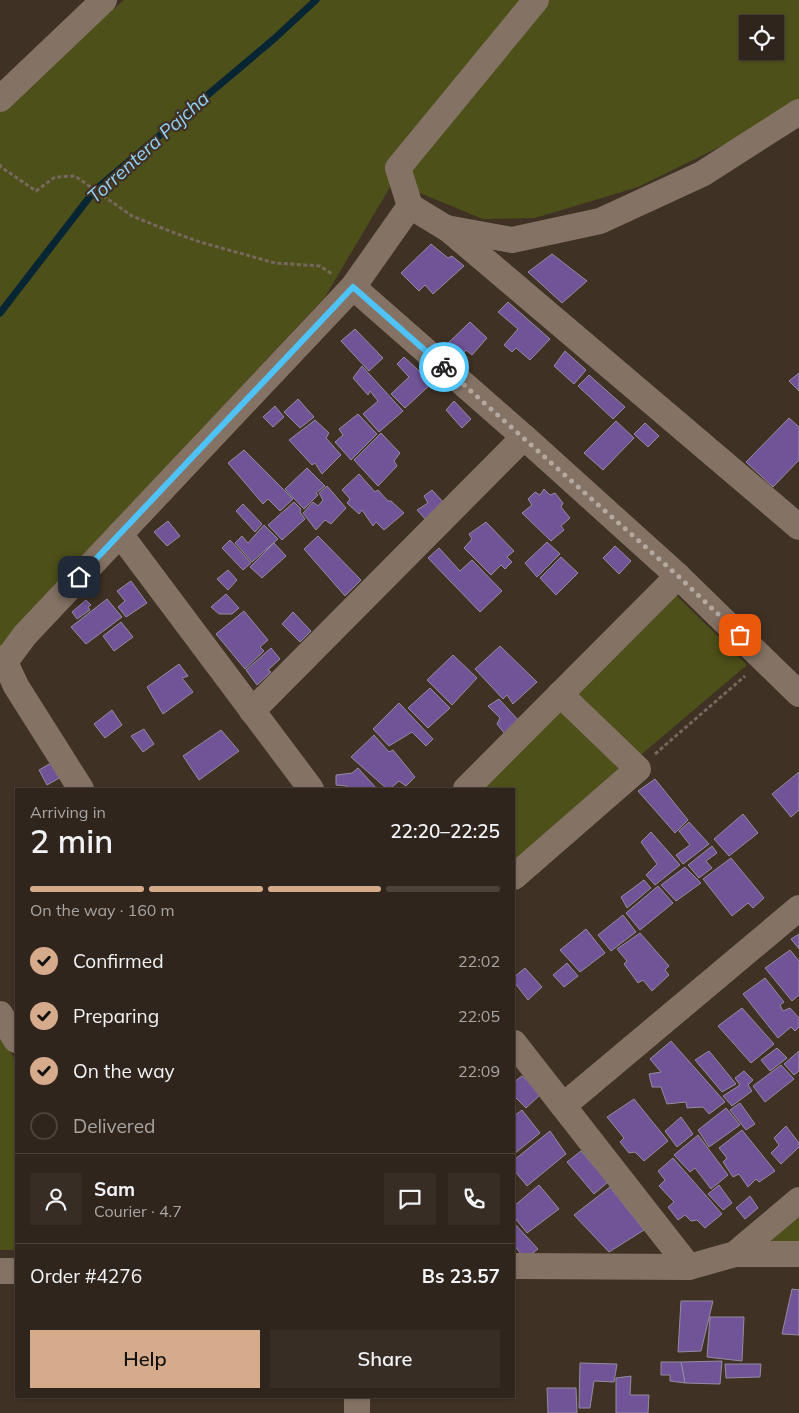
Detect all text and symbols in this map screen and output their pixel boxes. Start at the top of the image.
map controls [739,15,784,60]
button: locate [739,15,784,60]
water label: Torrentera Pajcha [82,86,214,208]
courier [419,342,469,392]
icon: bike [430,353,458,381]
pin [58,556,100,598]
icon: home [65,563,93,591]
pin [719,614,761,656]
icon: bag [726,621,754,649]
text: Arriving in [30,802,106,822]
text: 22:20–22:25 [390,819,500,843]
text: 2 min [30,821,113,861]
text: On the way · 160 m [30,900,175,920]
icon: check [30,947,58,975]
text: Confirmed [73,949,164,973]
text: 22:02 [458,951,500,971]
icon: check [30,1002,58,1030]
text: Preparing [73,1004,159,1028]
text: 22:05 [458,1006,500,1026]
icon: check [30,1057,58,1085]
text: On the way [73,1059,175,1083]
text: 22:09 [458,1061,500,1081]
text: Delivered [73,1114,155,1138]
button: person [30,1173,82,1225]
button: chat [384,1173,436,1225]
button: phone [448,1173,500,1225]
text: Sam [94,1177,135,1201]
text: Courier · 4.7 [94,1201,182,1221]
text: Order #4276 [30,1264,142,1288]
text: Bs 23.57 [422,1264,500,1288]
button: Help [30,1330,260,1388]
button: Share [270,1330,500,1388]

